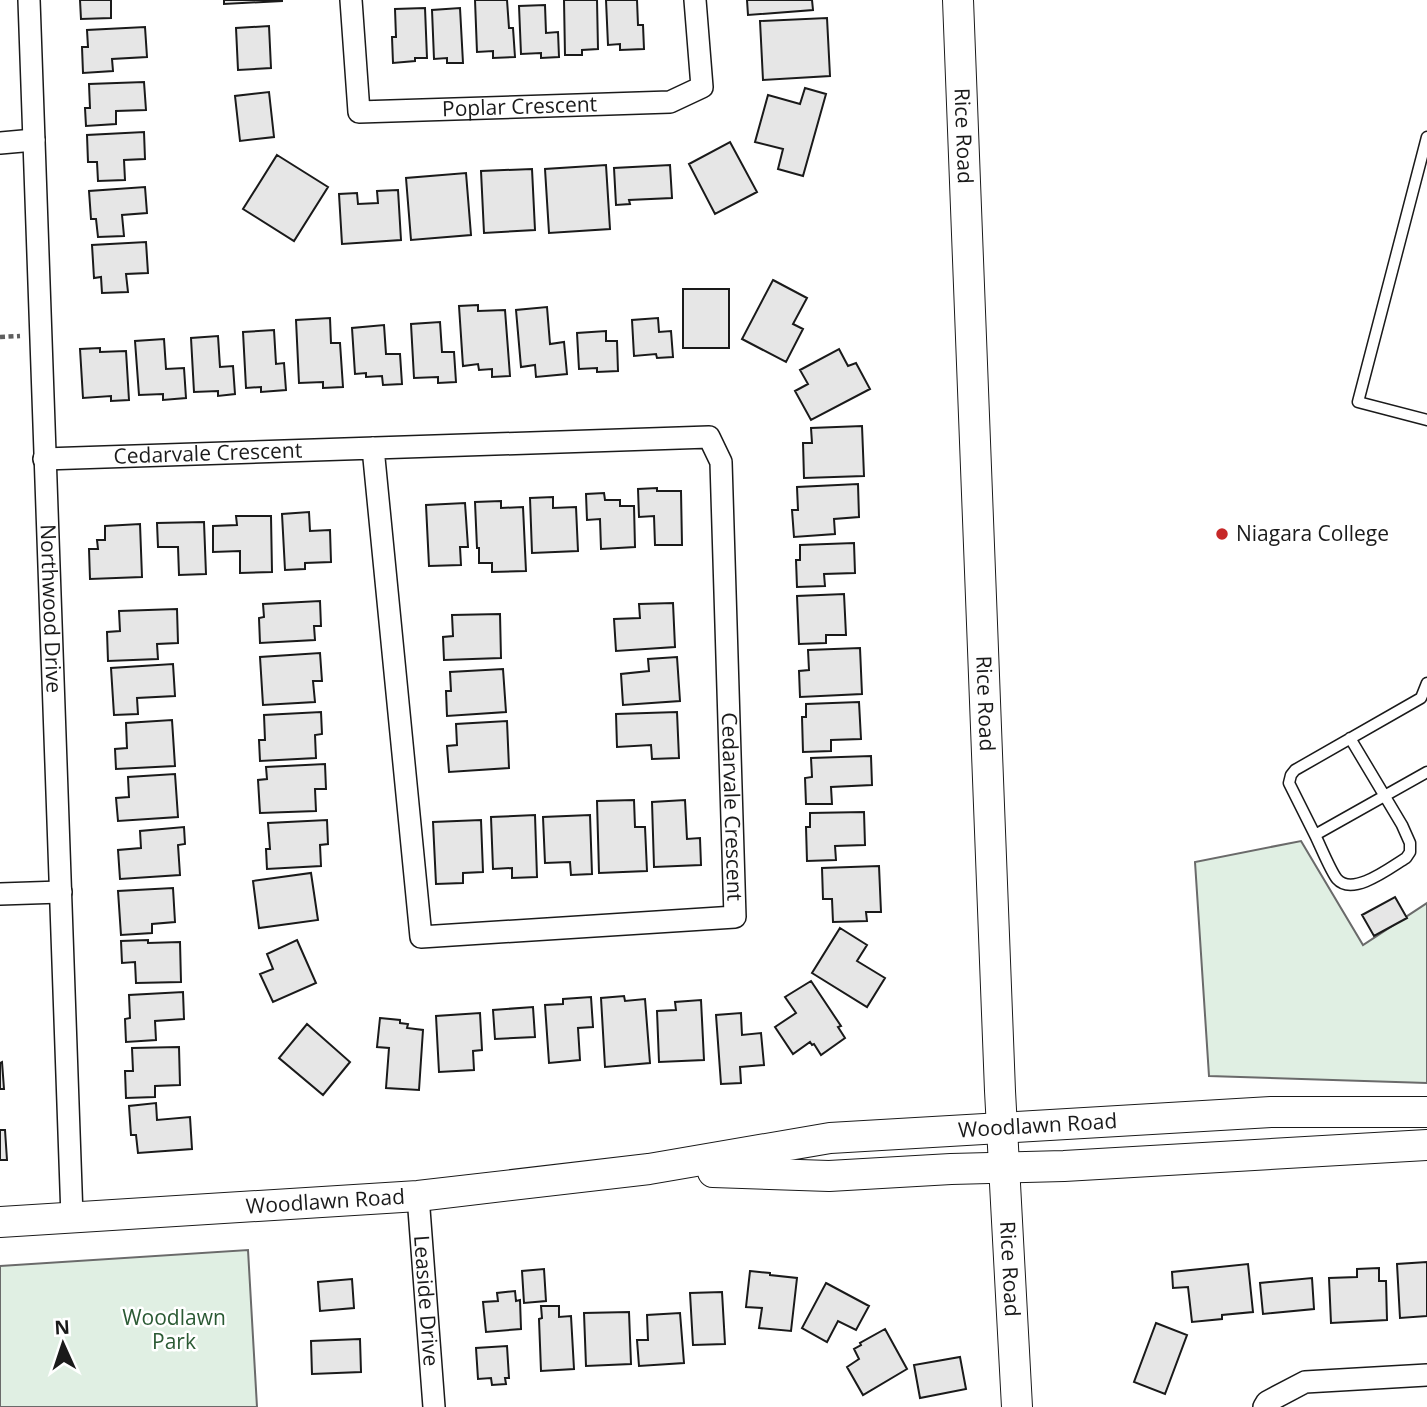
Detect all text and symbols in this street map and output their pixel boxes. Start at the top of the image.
street label: Rice Road [948,87,980,184]
street label: Poplar Crescent [442,89,598,122]
street label: Cedarvale Crescent [113,435,303,470]
place label: Niagara College [1236,519,1389,547]
street label: Northwood Drive [34,524,69,693]
marker: Niagara College [1214,526,1230,542]
street label: Rice Road [970,655,1002,752]
street label: Cedarvale Crescent [716,712,750,901]
street label: Woodlawn Road [957,1106,1118,1143]
street label: Woodlawn Road [245,1182,406,1220]
street label: Rice Road [994,1220,1027,1317]
street label: Leaside Drive [408,1234,446,1367]
park label: Woodlawn Park [122,1303,226,1355]
north arrow [28,1309,98,1379]
text: N [54,1314,71,1340]

